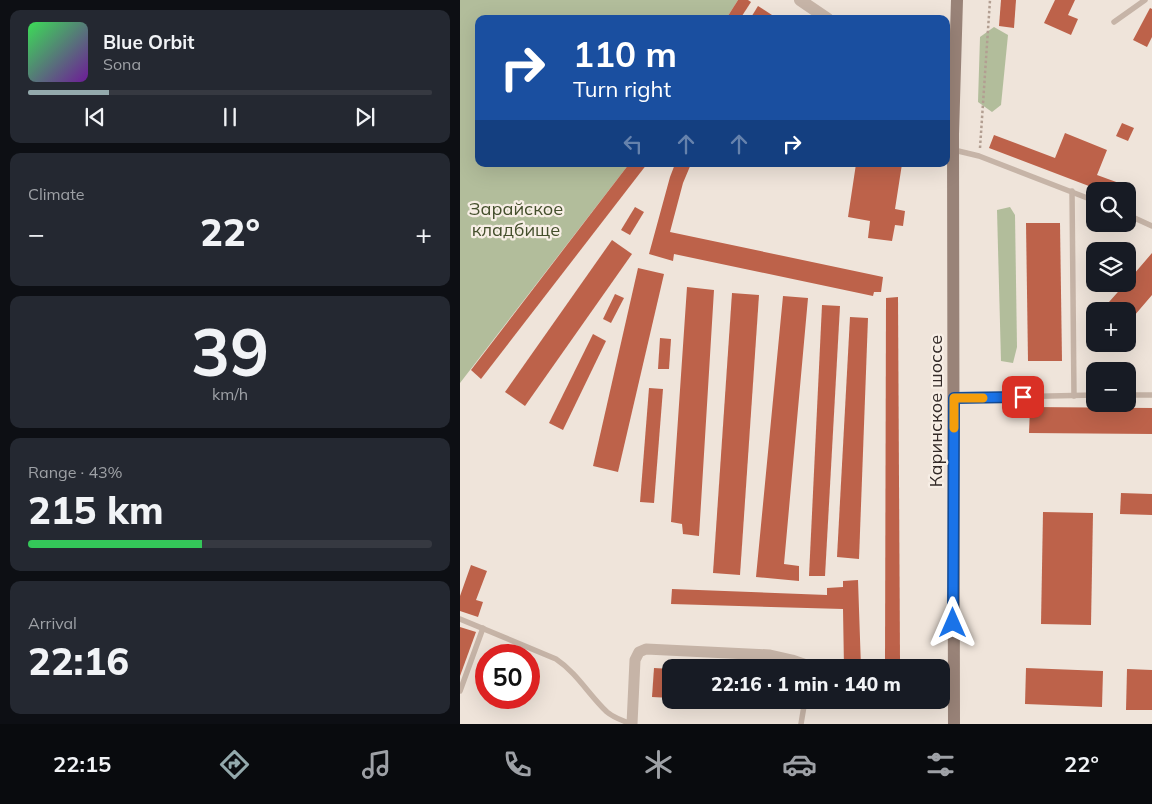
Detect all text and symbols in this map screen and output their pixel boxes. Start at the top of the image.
text: Blue Orbit [103,30,194,54]
text: 110 m [573,32,677,76]
icon: right [490,35,555,100]
text: Sona [103,54,141,74]
text: Turn right [573,75,671,103]
icon: previous [81,103,109,131]
icon: pause [216,103,244,131]
icon: next [351,103,379,131]
icon: left [619,130,647,158]
icon: ahead [672,130,700,158]
icon: ahead [725,130,753,158]
icon: right [778,130,806,158]
map controls [1086,182,1136,412]
button: search [1086,182,1136,232]
text: Climate [28,184,84,204]
park label: Зарайское кладбище [469,197,563,241]
text: 22° [200,208,260,256]
text: − [28,216,45,251]
text: + [415,216,432,251]
button: layers [1086,242,1136,292]
button: + [1086,302,1136,352]
text: 39 [191,311,269,392]
street label: Каринское шоссе [924,335,947,487]
button: − [1086,362,1136,412]
pin [1002,376,1044,418]
icon: arrive [1009,383,1037,411]
text: km/h [212,384,248,404]
text: Range · 43% [28,462,123,482]
text: 215 km [28,486,164,534]
position arrow [926,596,978,648]
text: Arrival [28,613,77,633]
text: 22:16 [28,637,129,685]
speed limit sign: 50 [475,644,540,709]
text: 22:16 · 1 min · 140 m [711,672,901,696]
icon: directions [217,747,252,782]
icon: music [359,747,394,782]
icon: phone [500,747,535,782]
icon: climate [641,747,676,782]
icon: car [782,747,817,782]
icon: filters [923,747,958,782]
text: 22:15 [53,750,111,778]
text: 22° [1064,750,1099,778]

